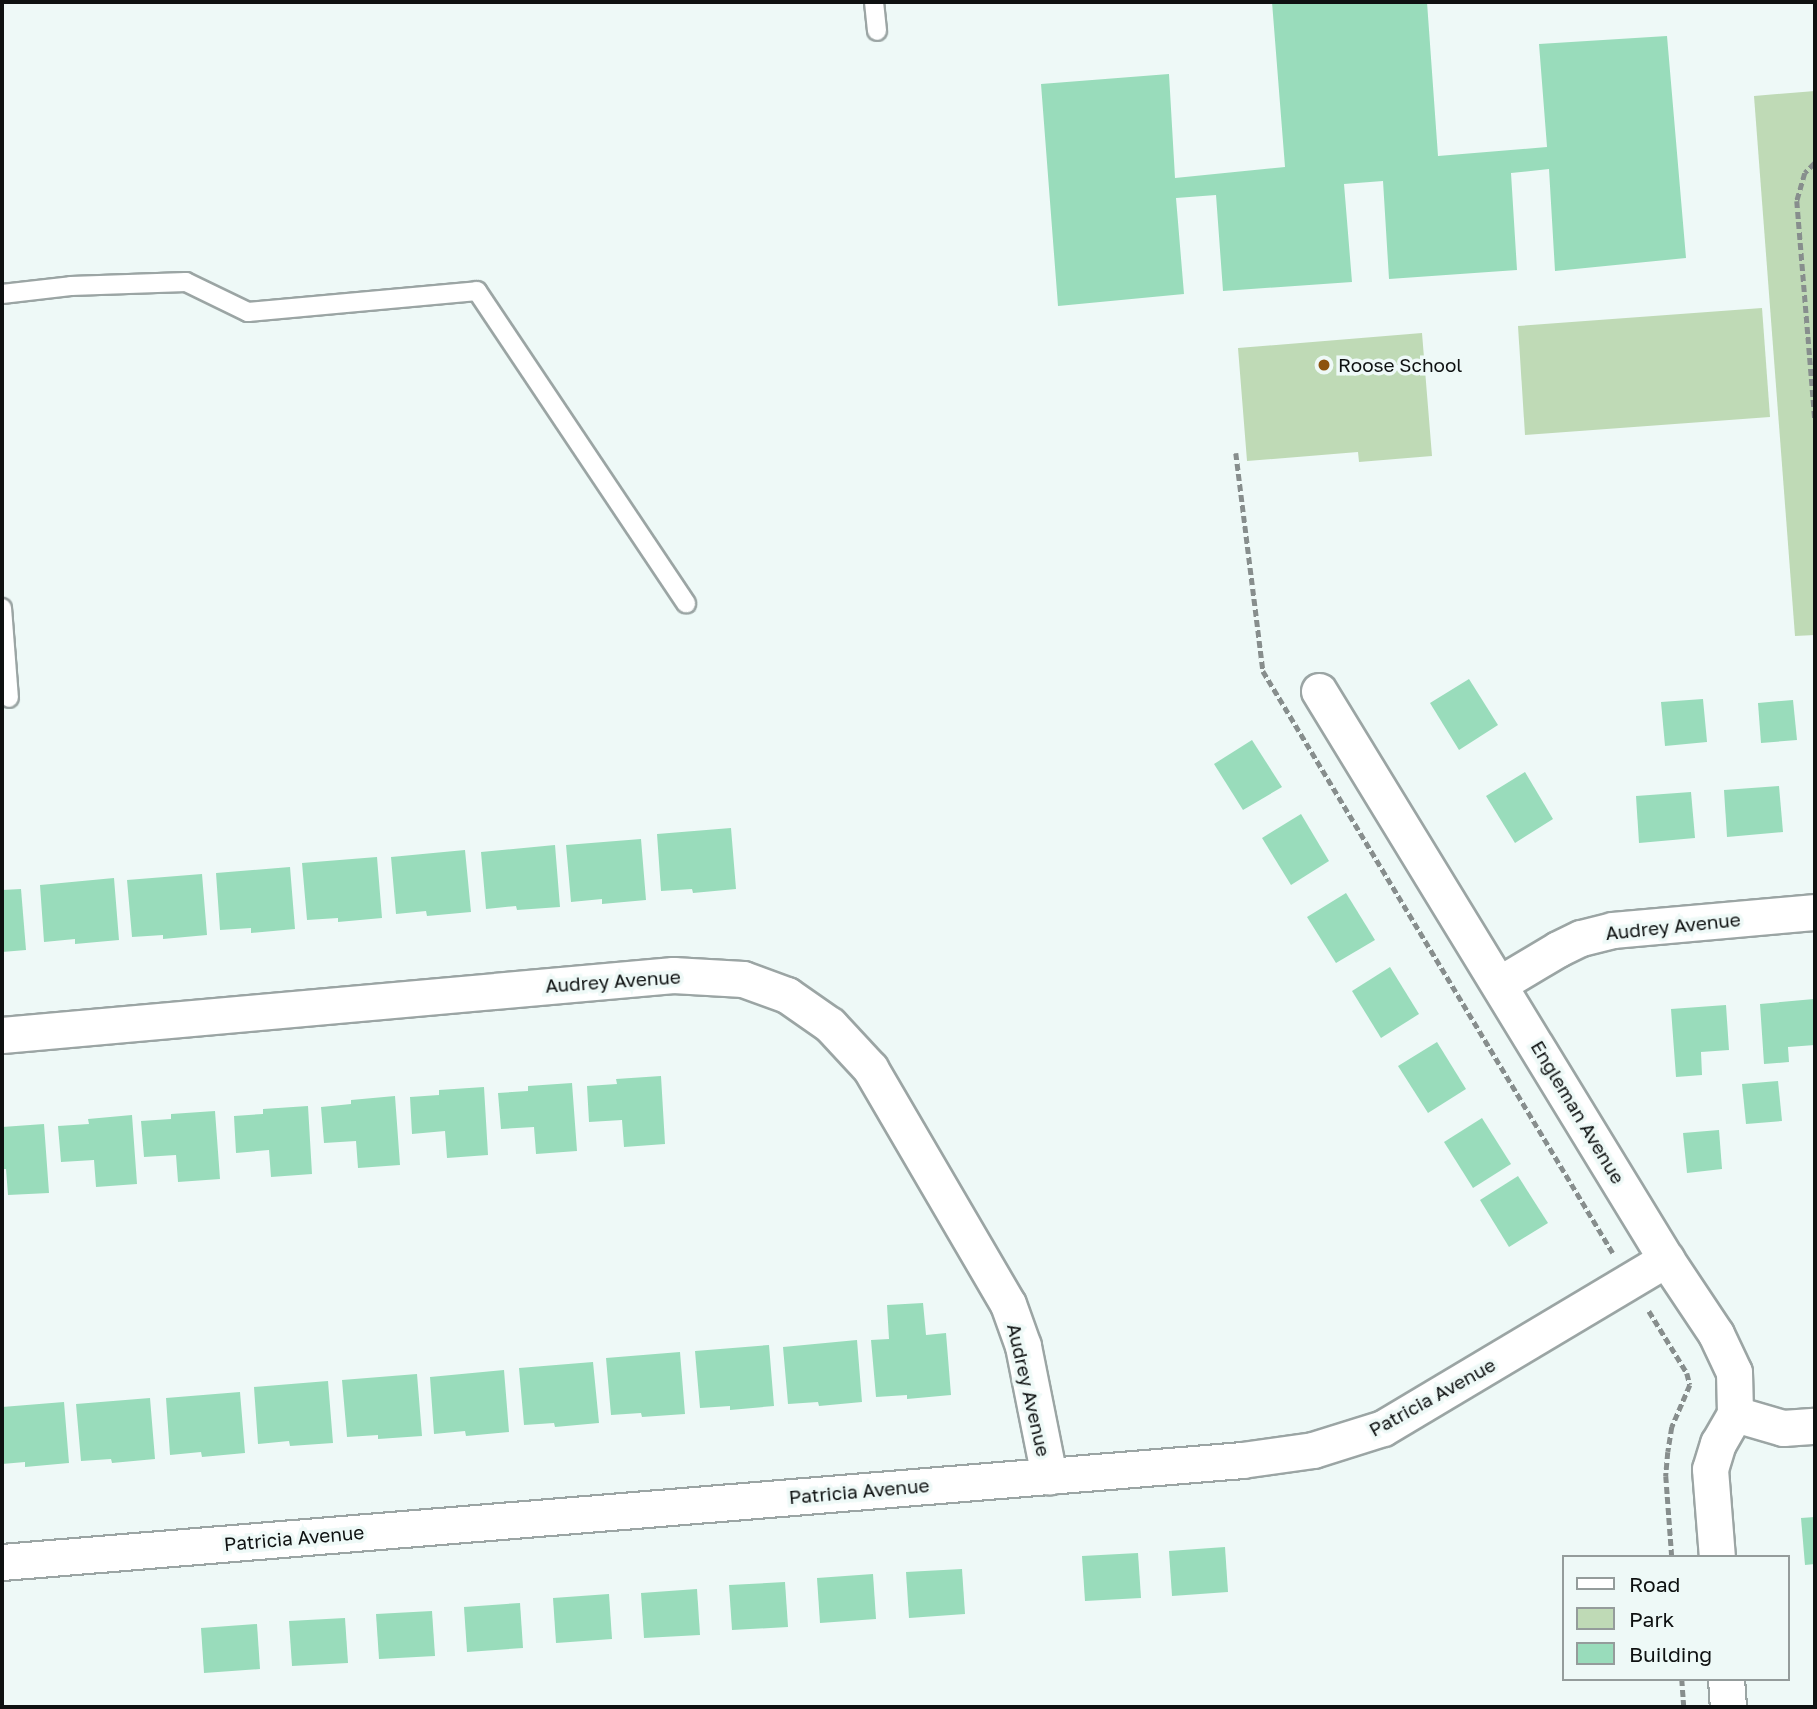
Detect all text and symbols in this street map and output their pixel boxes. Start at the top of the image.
place label: Roose School [1338,354,1462,376]
marker: Roose School [1316,357,1332,373]
street label: Audrey Avenue [1604,908,1742,944]
street label: Audrey Avenue [544,965,682,997]
street label: Engleman Avenue [1526,1036,1630,1188]
street label: Audrey Avenue [1003,1321,1055,1459]
street label: Patricia Avenue [1365,1353,1499,1441]
street label: Patricia Avenue [788,1474,930,1508]
street label: Patricia Avenue [223,1521,365,1555]
legend [1562,1555,1789,1681]
text: Road [1629,1571,1680,1597]
text: Park [1629,1606,1674,1632]
text: Building [1629,1641,1712,1667]

